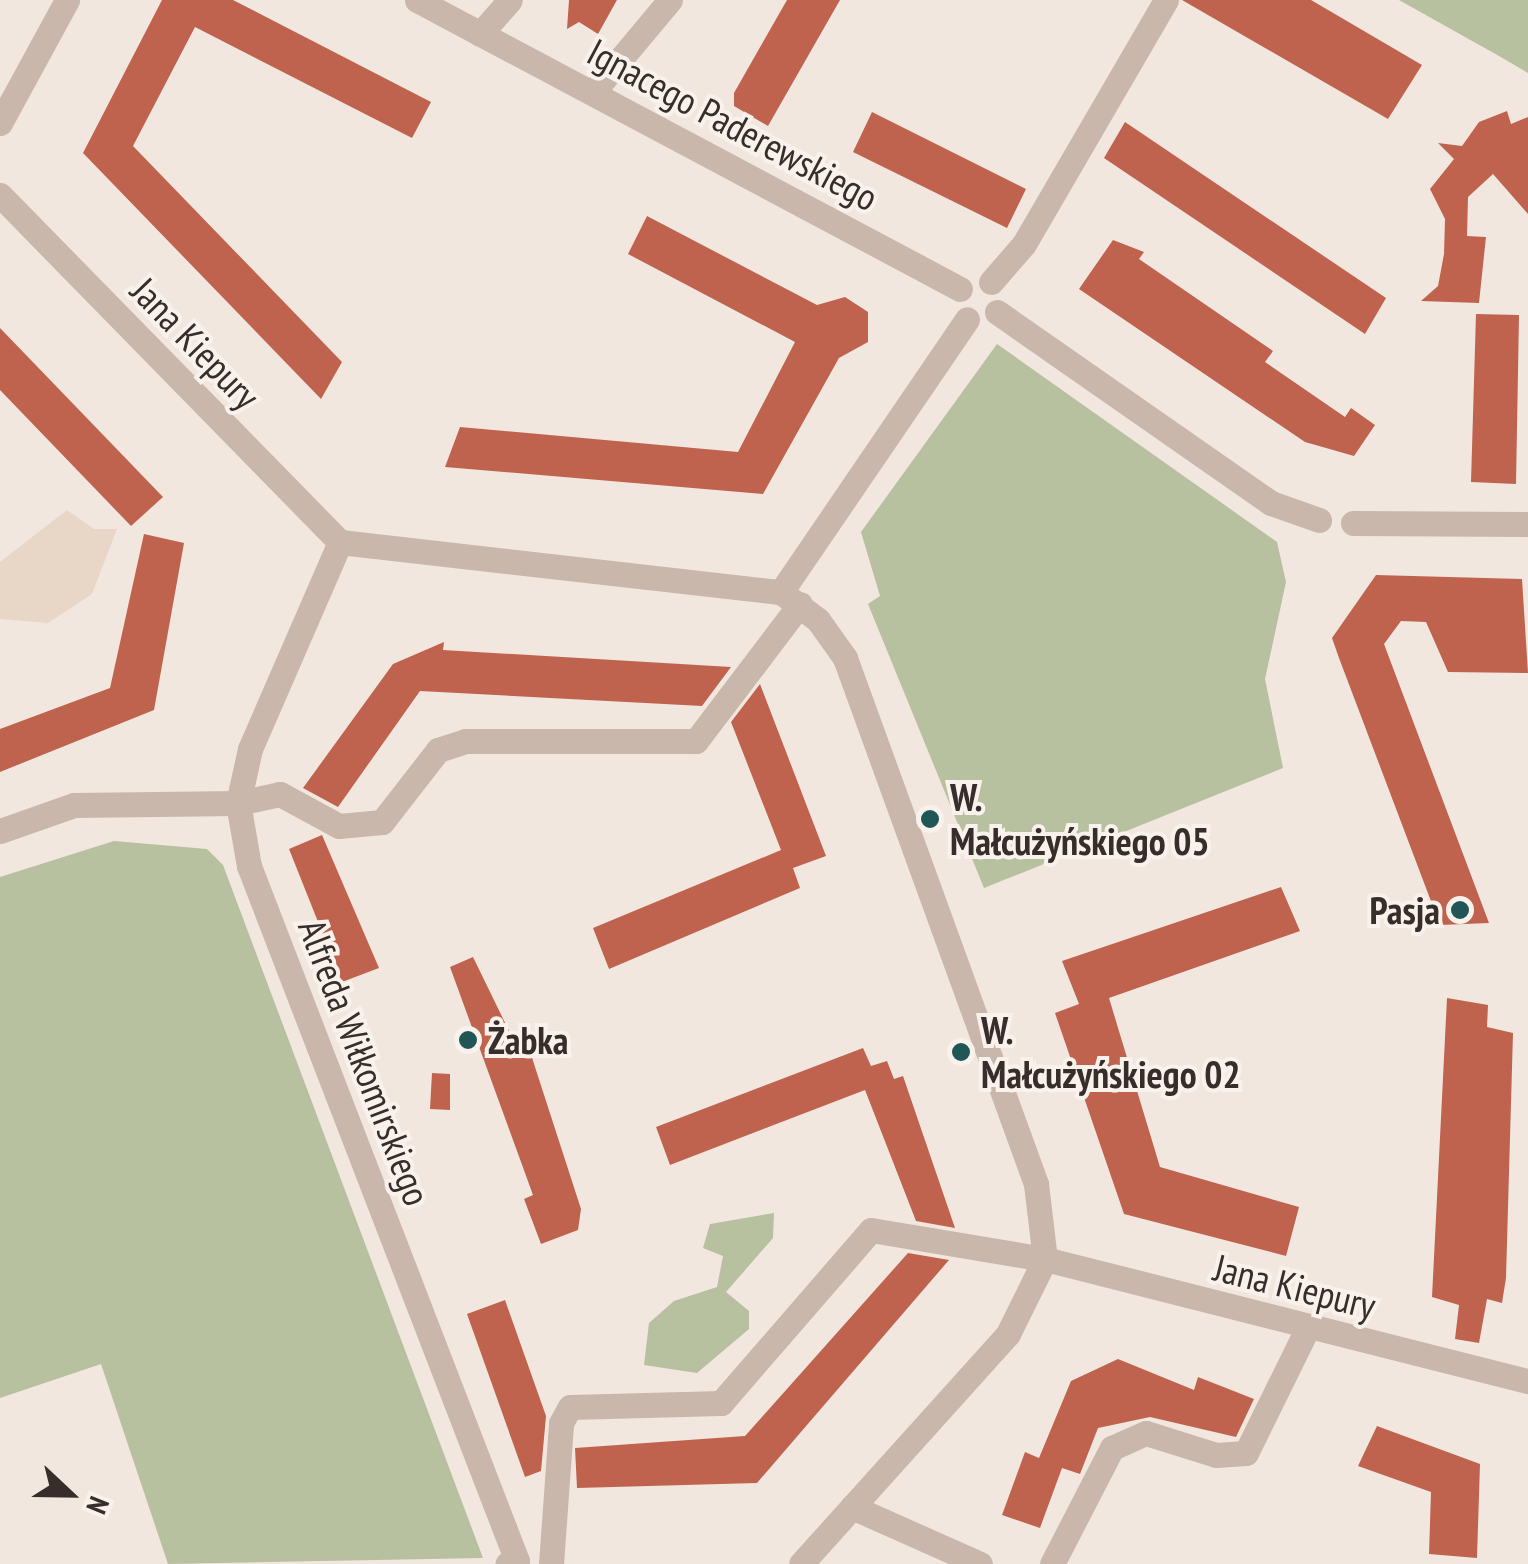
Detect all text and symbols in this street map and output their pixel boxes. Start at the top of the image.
street label: Ignacego Paderewskiego [580,28,886,220]
street label: Jana Kiepury [122,268,270,418]
place label: W. Małcużyńskiego 05 [950,774,1210,864]
marker: W. Małcużyńskiego 05 [919,808,941,830]
place label: Pasja [1370,887,1440,933]
marker: Pasja [1449,899,1471,921]
street label: Alfreda Wiłkomirskiego [289,912,441,1212]
place label: W. Małcużyńskiego 02 [981,1007,1241,1096]
place label: Żabka [488,1017,569,1063]
marker: Żabka [457,1029,479,1051]
marker: W. Małcużyńskiego 02 [950,1041,972,1063]
street label: Jana Kiepury [1210,1244,1380,1328]
north arrow [20,1444,120,1544]
text: N [78,1491,118,1519]

